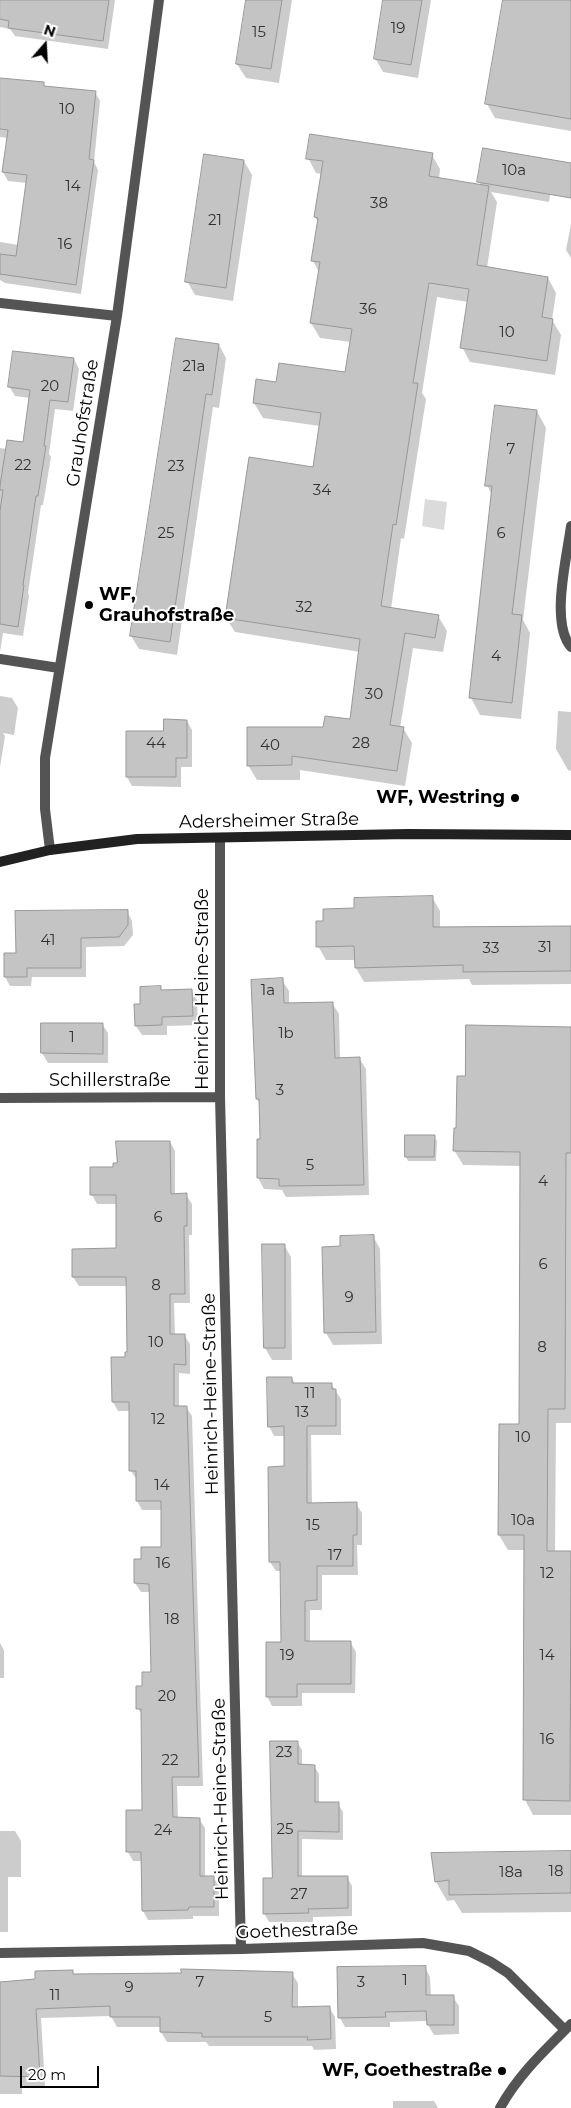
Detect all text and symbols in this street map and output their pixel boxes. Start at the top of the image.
north arrow [20,20,70,70]
text: N [42,20,58,41]
house number: 19 [391,20,405,38]
house number: 15 [252,24,266,42]
house number: 10 [59,101,75,119]
house number: 10a [502,162,526,180]
house number: 14 [65,178,81,196]
house number: 38 [370,195,388,213]
house number: 21 [208,212,222,230]
house number: 16 [58,236,72,254]
house number: 36 [359,301,377,319]
house number: 10 [499,324,515,342]
street label: Grauhofstraße [62,358,104,488]
house number: 21a [183,358,205,376]
house number: 20 [41,378,59,396]
house number: 7 [507,441,515,459]
house number: 22 [14,457,32,475]
house number: 23 [168,458,184,476]
house number: 34 [313,482,331,500]
house number: 25 [157,525,175,543]
house number: 6 [496,525,506,543]
place label: WF, Grauhofstraße [99,584,234,626]
marker: WF, Grauhofstraße [83,599,95,611]
house number: 32 [296,599,312,617]
house number: 4 [491,648,501,666]
house number: 30 [365,686,383,704]
house number: 44 [146,735,166,753]
house number: 28 [352,735,370,753]
house number: 40 [260,737,280,755]
place label: WF, Westring [376,787,505,809]
marker: WF, Westring [509,792,521,804]
street label: Adersheimer Straße [179,809,359,833]
street label: Heinrich-Heine-Straße [192,888,214,1090]
house number: 41 [41,932,55,950]
house number: 31 [538,939,552,957]
house number: 33 [483,940,499,958]
house number: 1a [261,982,275,1000]
house number: 1b [278,1025,294,1043]
house number: 1 [69,1029,75,1047]
street label: Schillerstraße [49,1070,171,1092]
house number: 3 [276,1082,284,1100]
house number: 5 [306,1157,314,1175]
house number: 4 [538,1173,548,1191]
house number: 6 [153,1209,163,1227]
house number: 6 [538,1256,548,1274]
house number: 8 [151,1277,161,1295]
house number: 9 [344,1289,354,1307]
street label: Heinrich-Heine-Straße [198,1293,224,1495]
house number: 10 [148,1334,164,1352]
house number: 8 [537,1339,547,1357]
house number: 11 [305,1385,315,1403]
house number: 13 [295,1404,309,1422]
house number: 12 [151,1411,165,1429]
house number: 10 [515,1429,531,1447]
house number: 14 [154,1477,170,1495]
house number: 10a [511,1512,535,1530]
house number: 15 [306,1517,320,1535]
house number: 17 [328,1547,342,1565]
house number: 16 [156,1555,170,1573]
house number: 12 [540,1565,554,1583]
house number: 18 [165,1611,179,1629]
house number: 19 [280,1647,294,1665]
house number: 14 [539,1647,555,1665]
house number: 20 [158,1688,176,1706]
street label: Heinrich-Heine-Straße [208,1698,234,1900]
house number: 16 [540,1731,554,1749]
house number: 23 [276,1744,292,1762]
house number: 22 [161,1752,179,1770]
house number: 25 [276,1821,294,1839]
house number: 24 [154,1822,172,1840]
house number: 18 [549,1863,563,1881]
house number: 18a [499,1864,523,1882]
house number: 27 [290,1886,308,1904]
street label: Goethestraße [235,1918,359,1944]
house number: 1 [402,1972,408,1990]
house number: 7 [196,1974,204,1992]
house number: 3 [357,1974,365,1992]
house number: 9 [124,1979,134,1997]
house number: 11 [50,1987,60,2005]
house number: 5 [264,2009,272,2027]
scale bar [22,2056,101,2088]
place label: WF, Goethestraße [322,2060,492,2082]
text: 20 m [28,2065,66,2084]
marker: WF, Goethestraße [496,2065,508,2077]

